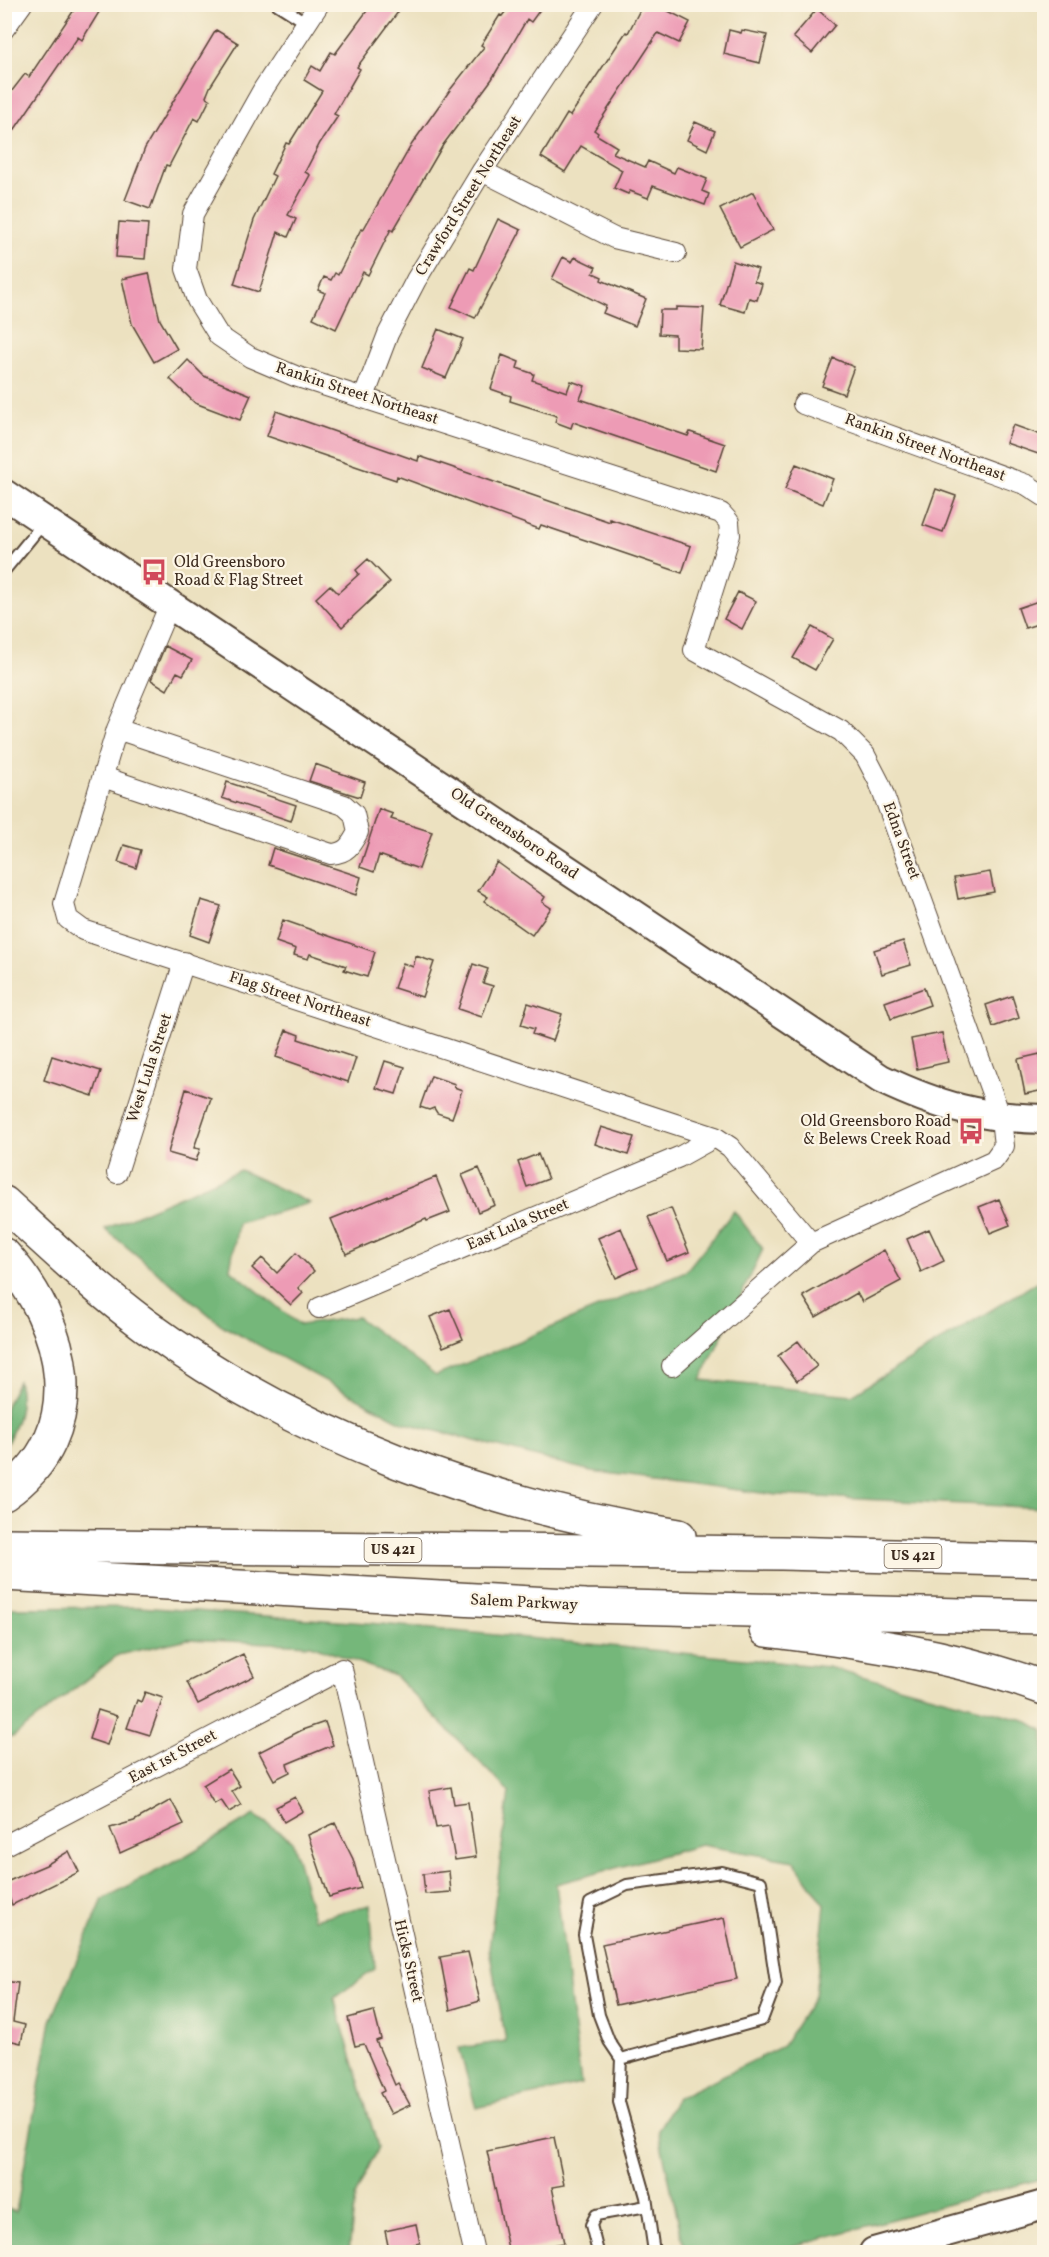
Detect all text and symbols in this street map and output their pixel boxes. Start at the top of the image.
street label: Crawford Street Northeast [411,111,528,280]
street label: Rankin Street Northeast [273,357,442,431]
street label: Rankin Street Northeast [841,409,1009,488]
place label: Old Greensboro Road & Flag Street [174,552,304,592]
bus stop icon: Old Greensboro Road & Flag Street [139,557,169,587]
street label: Old Greensboro Road [445,783,583,885]
street label: Edna Street [877,799,925,883]
street label: Flag Street Northeast [226,967,374,1034]
street label: West Lula Street [122,1010,178,1126]
place label: Old Greensboro Road & Belews Creek Road [801,1111,951,1151]
bus stop icon: Old Greensboro Road & Belews Creek Road [956,1116,986,1146]
street label: East Lula Street [463,1193,573,1256]
road number: US 421 [364,1538,422,1562]
road number: US 421 [884,1544,942,1568]
street label: Salem Parkway [470,1589,579,1617]
street label: East 1st Street [125,1724,221,1789]
street label: Hicks Street [388,1917,428,2005]

